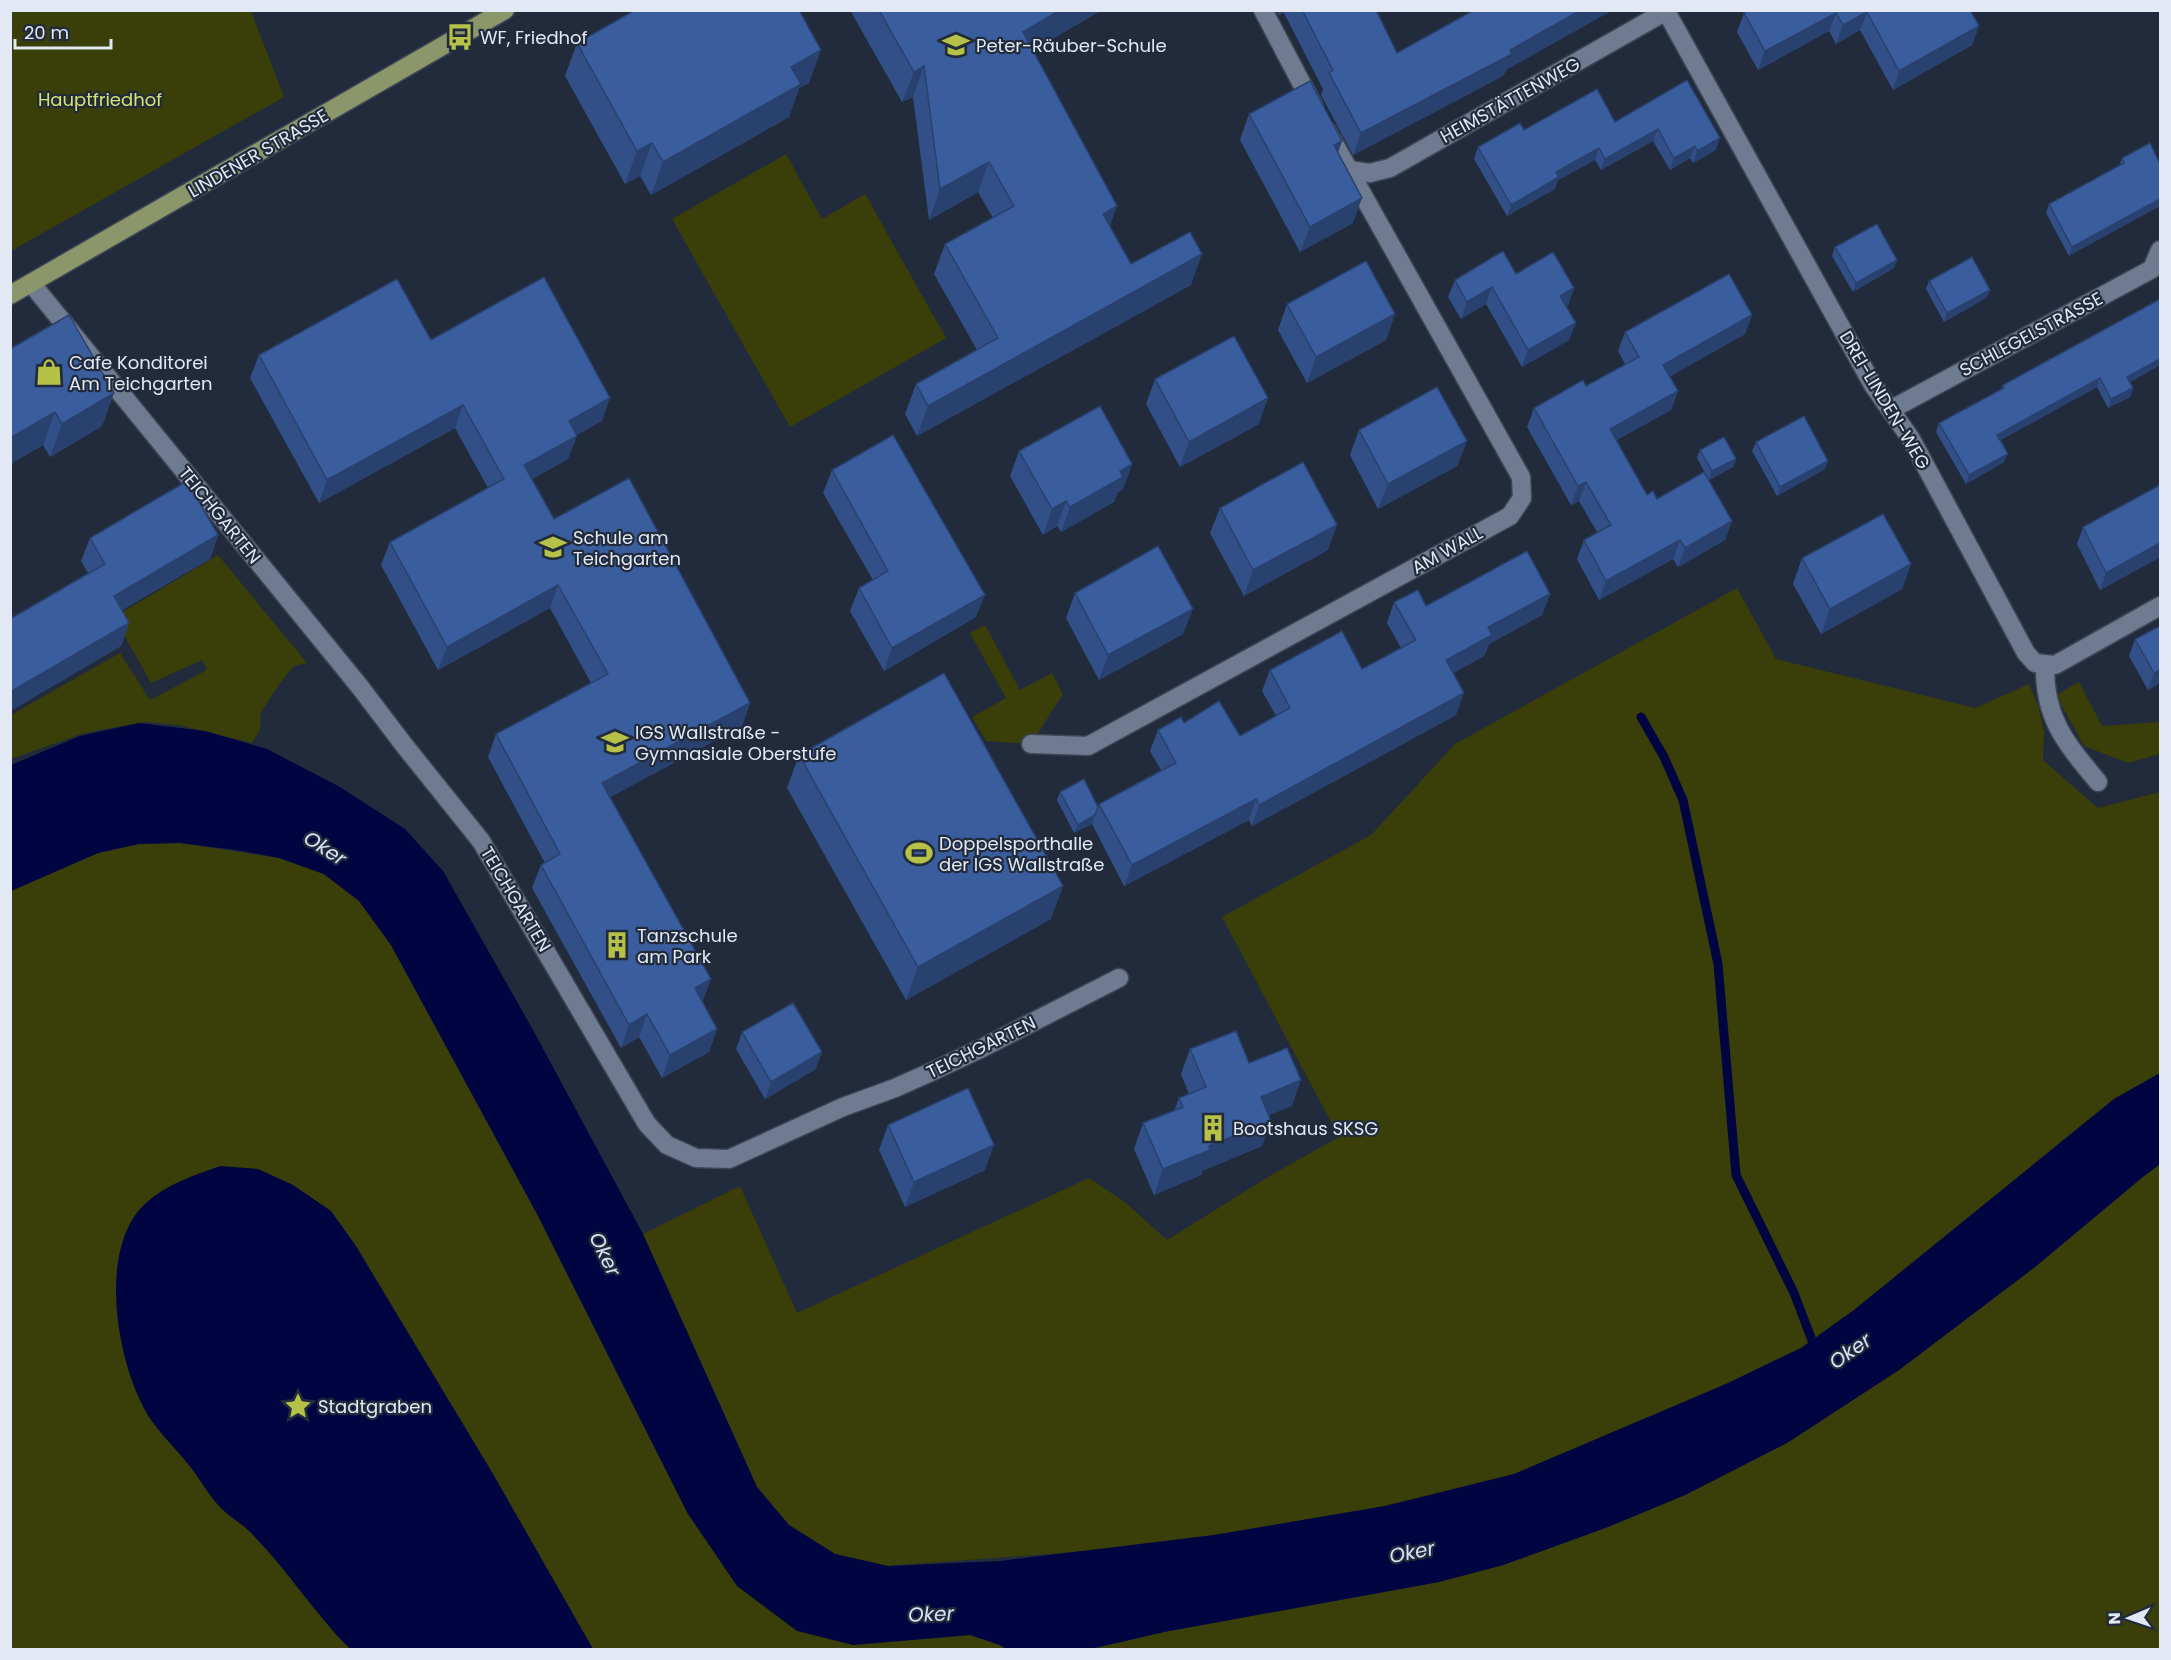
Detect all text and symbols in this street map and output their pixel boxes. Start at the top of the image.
scale bar [15,12,111,50]
text: 20 m [24,20,69,45]
bus stop icon: WF, Friedhof [445,22,475,52]
place label: WF, Friedhof [480,25,588,50]
school or university icon: Peter-Räuber-Schule [941,30,971,60]
place label: Peter-Räuber-Schule [976,33,1167,58]
street label: HEIMSTÄTTENWEG [1436,51,1584,149]
park label: Hauptfriedhof [38,87,162,112]
street label: LINDENER STRASSE [183,103,333,203]
street label: SCHLEGELSTRASSE [1955,286,2107,382]
street label: DREI-LINDEN-WEG [1834,326,1936,474]
place label: Cafe Konditorei Am Teichgarten [69,350,213,396]
shop icon: Cafe Konditorei Am Teichgarten [34,357,64,387]
street label: TEICHGARTEN [173,461,267,569]
street label: AM WALL [1407,520,1487,580]
place label: Schule am Teichgarten [573,525,681,571]
school or university icon: Schule am Teichgarten [538,532,568,562]
place label: IGS Wallstraße - Gymnasiale Oberstufe [635,720,837,766]
school or university icon: IGS Wallstraße - Gymnasiale Oberstufe [600,727,630,757]
water label: Oker [298,824,352,873]
place label: Doppelsporthalle der IGS Wallstraße [939,831,1105,877]
sports icon: Doppelsporthalle der IGS Wallstraße [904,838,934,868]
street label: TEICHGARTEN [475,842,557,956]
place label: Tanzschule am Park [637,923,738,969]
building icon: Tanzschule am Park [602,930,632,960]
street label: TEICHGARTEN [922,1010,1040,1084]
building icon: Bootshaus SKSG [1198,1113,1228,1143]
place label: Bootshaus SKSG [1233,1116,1378,1141]
water label: Oker [582,1227,628,1281]
water label: Oker [1823,1326,1877,1376]
place icon: Stadtgraben [283,1391,313,1421]
place label: Stadtgraben [318,1394,432,1419]
water label: Oker [1387,1534,1438,1570]
north arrow [2099,1588,2159,1648]
water label: Oker [908,1599,955,1629]
text: N [2103,1612,2126,1625]

